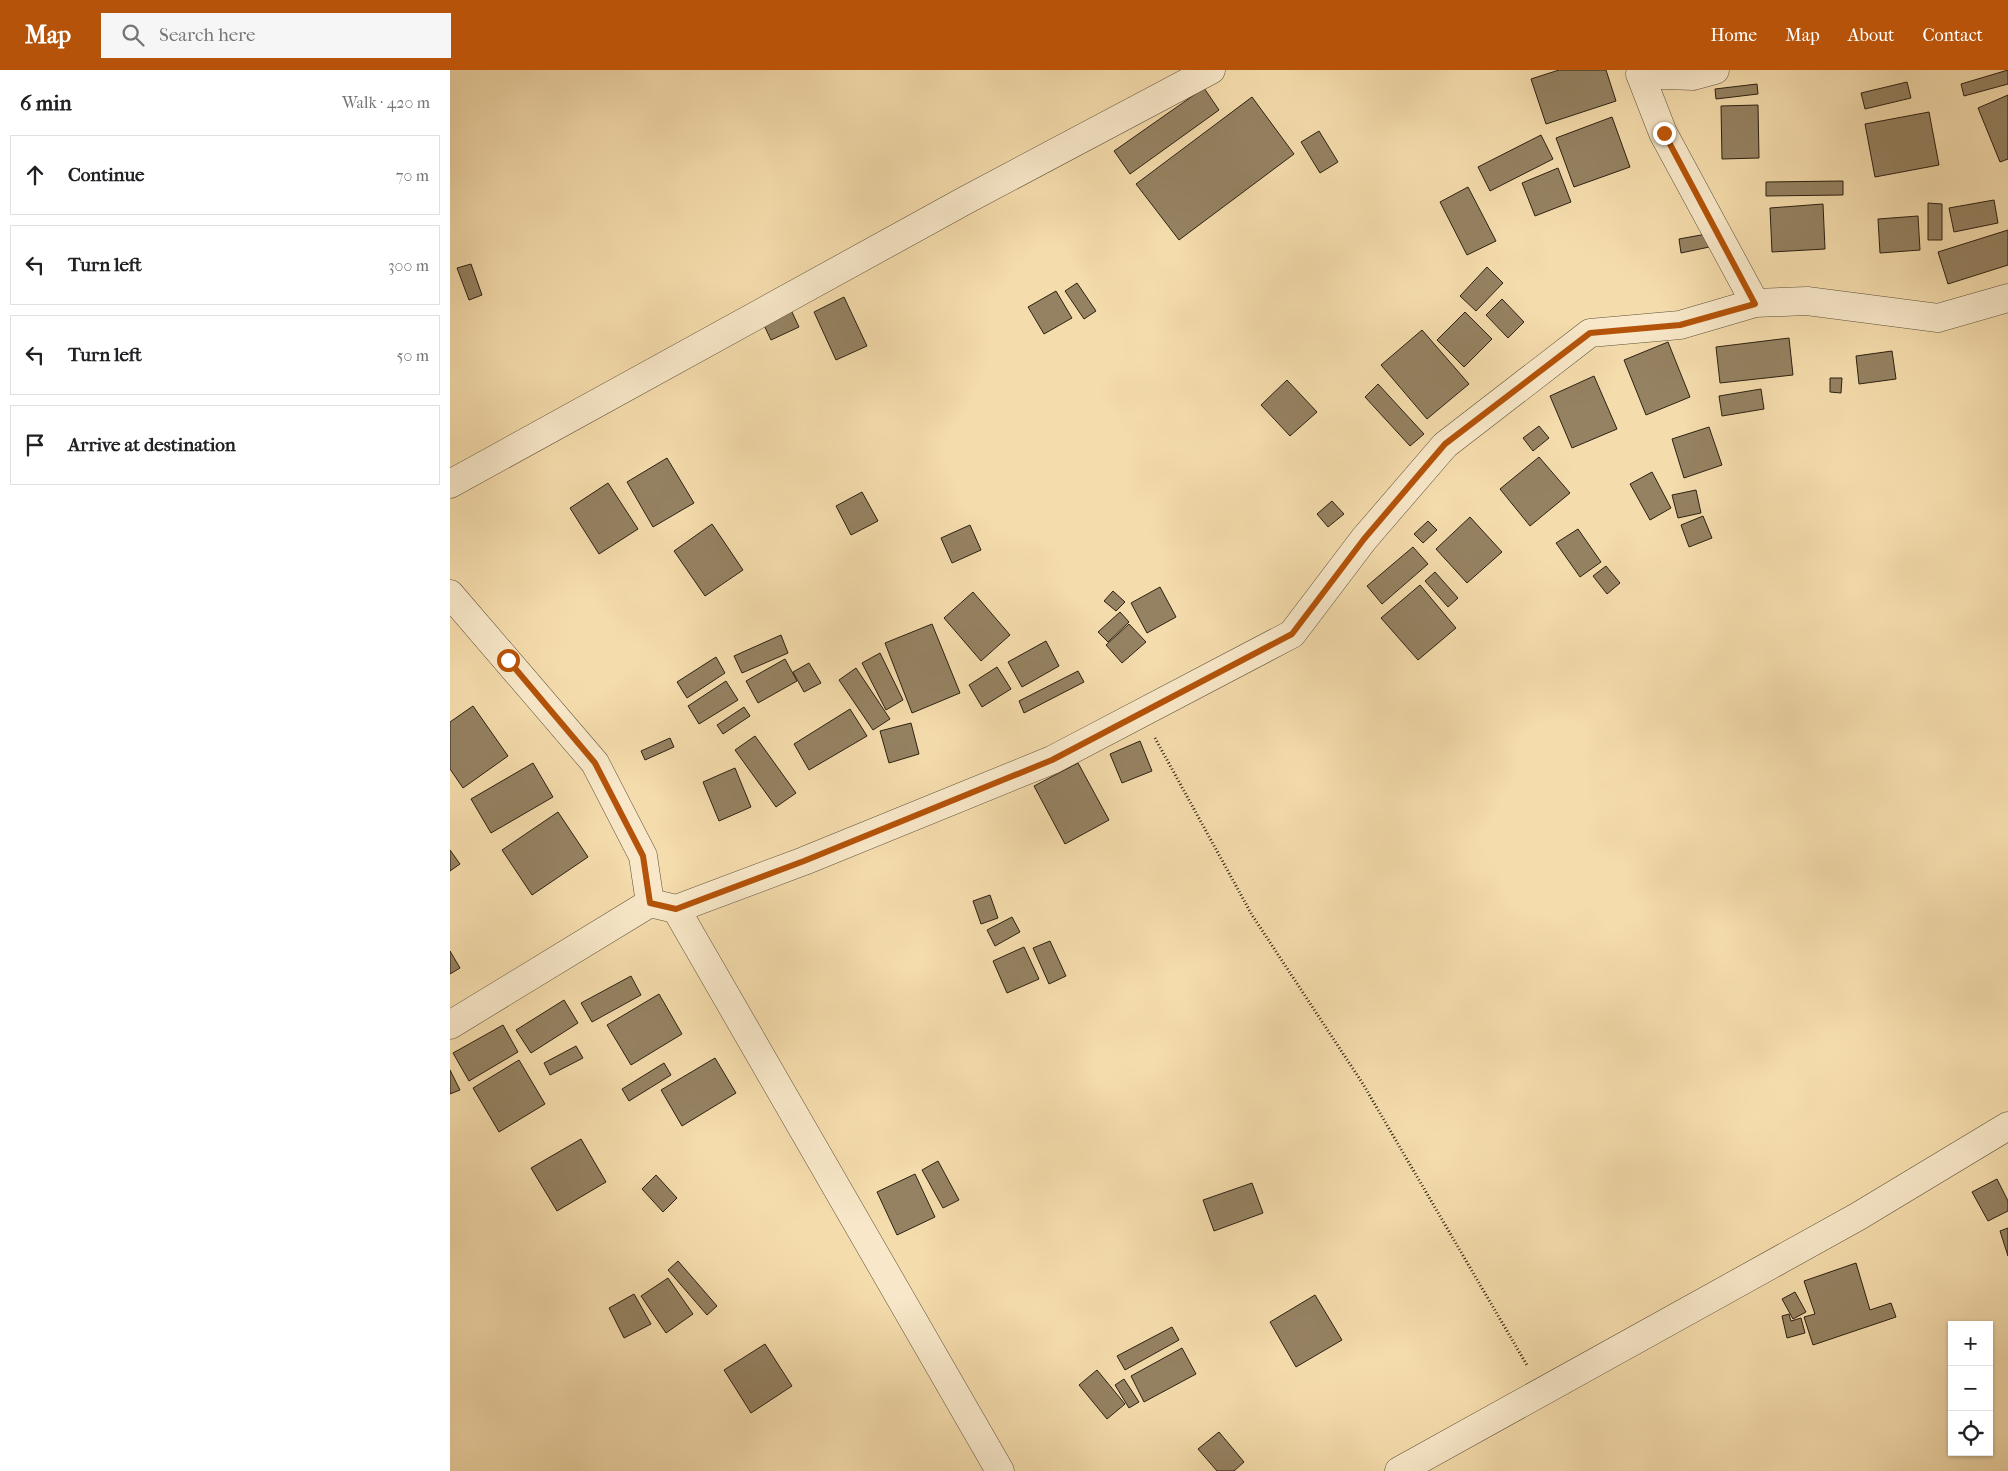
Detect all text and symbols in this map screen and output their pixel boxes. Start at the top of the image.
search box [101,13,451,58]
text: Map [25,21,71,49]
icon: search [119,21,147,49]
text: Search here [159,24,255,46]
text: Home [1710,25,1757,46]
text: Map [1785,25,1820,46]
text: About [1848,25,1894,46]
text: Contact [1922,25,1983,46]
text: 6 min [20,91,72,115]
text: Walk · 420 m [342,93,430,112]
route end [1653,122,1676,145]
icon: ahead [21,161,49,189]
text: Continue [68,164,144,186]
text: 70 m [396,166,429,185]
icon: left [21,251,49,279]
text: Turn left [68,254,142,276]
text: 300 m [388,256,429,275]
icon: left [21,341,49,369]
text: Turn left [68,344,142,366]
text: 50 m [397,346,429,365]
icon: arrive [21,431,49,459]
text: Arrive at destination [68,434,236,456]
route start [497,649,520,672]
map controls [1948,1321,1993,1456]
button: + [1948,1321,1993,1366]
button: − [1948,1366,1993,1411]
button: locate [1948,1411,1993,1456]

